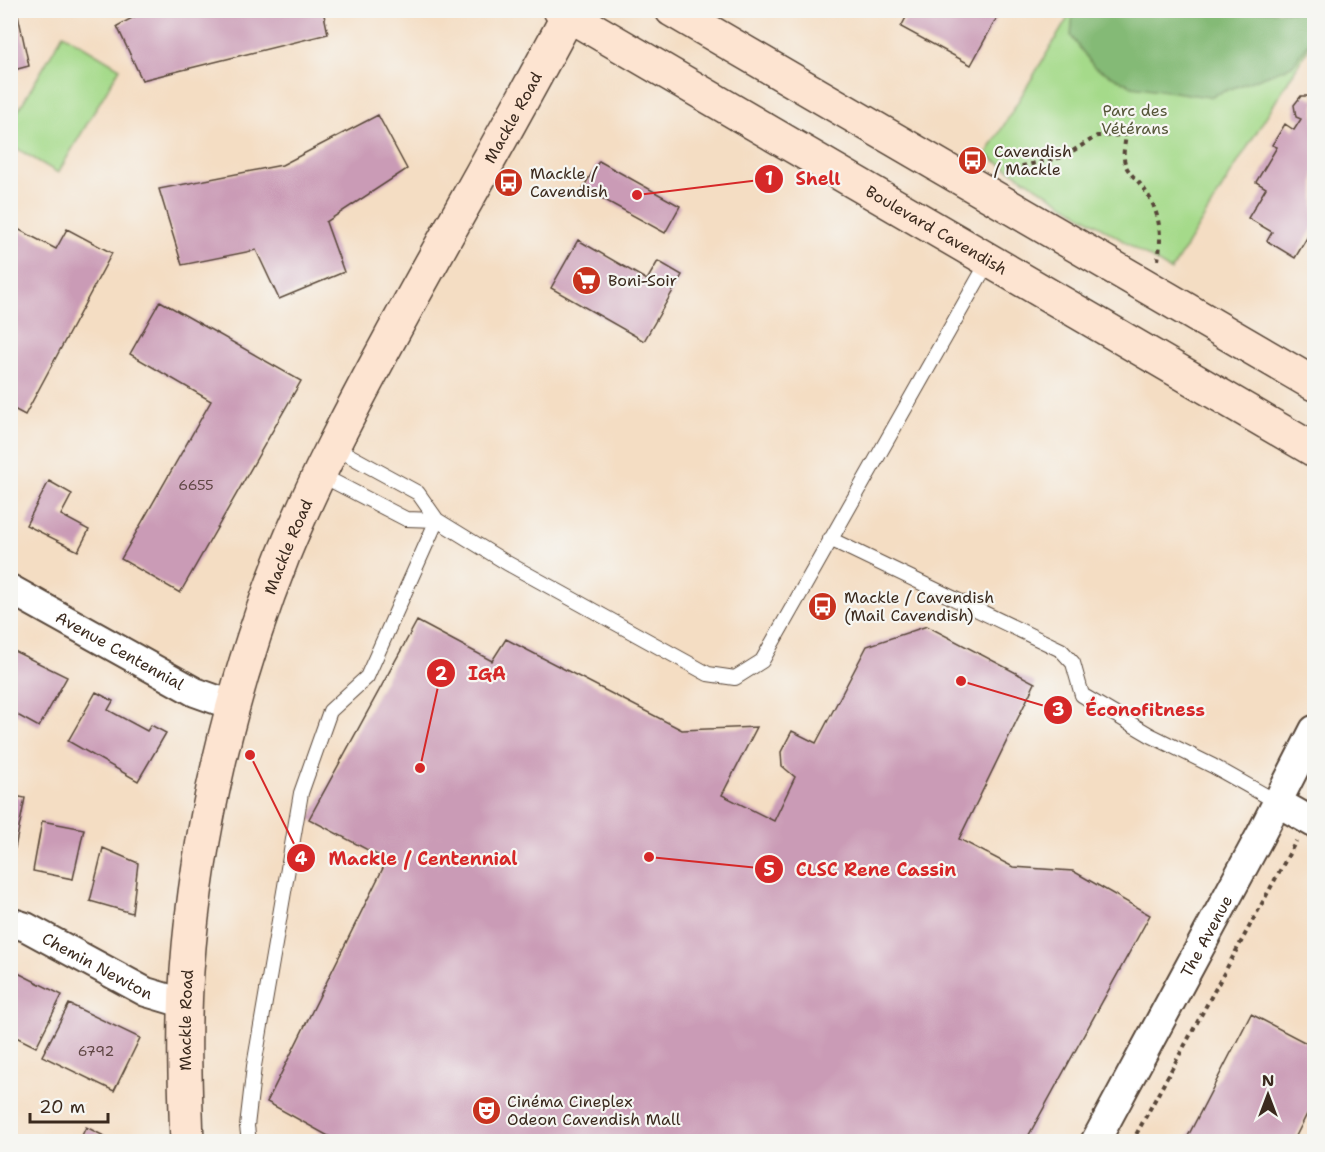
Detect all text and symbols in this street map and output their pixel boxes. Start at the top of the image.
street label: Mackle Road [479,68,547,167]
park label: Parc des Vétérans [1101,100,1169,139]
place label: Cavendish / Mackle [994,141,1072,180]
bus stop icon: Cavendish / Mackle [957,144,989,176]
callout: Shell [754,161,853,197]
place label: Mackle / Cavendish [530,163,608,202]
bus stop icon: Mackle / Cavendish [493,166,525,198]
text: 1 [765,167,773,191]
text: Shell [795,167,841,191]
street label: Boulevard Cavendish [862,181,1011,280]
supermarket icon: Boni-Soir [571,264,603,296]
place label: Boni-Soir [608,270,677,291]
house number: 6655 [178,476,214,494]
street label: Mackle Road [259,496,317,597]
place label: Mackle / Cavendish (Mail Cavendish) [844,587,994,626]
bus stop icon: Mackle / Cavendish (Mail Cavendish) [807,590,839,622]
street label: Avenue Centennial [52,607,188,695]
callout: IGA [426,655,517,691]
text: 2 [435,662,448,686]
text: IGA [468,662,506,686]
callout: Éconofitness [1043,692,1217,728]
text: Éconofitness [1085,696,1205,722]
text: 3 [1052,698,1064,722]
callout: Mackle / Centennial [286,840,529,876]
text: 4 [295,847,308,871]
text: Mackle / Centennial [329,847,518,871]
callout: CLSC Rene Cassin [754,851,968,887]
text: 5 [763,858,775,882]
text: CLSC Rene Cassin [796,858,956,882]
street label: The Avenue [1176,892,1237,981]
street label: Chemin Newton [38,928,155,1004]
street label: Mackle Road [175,969,198,1071]
house number: 6792 [78,1042,114,1060]
north arrow [1238,1065,1298,1125]
text: N [1262,1070,1274,1091]
scale bar [30,1086,108,1124]
place label: Cinéma Cineplex Odeon Cavendish Mall [507,1091,681,1130]
theatre icon: Cinéma Cineplex Odeon Cavendish Mall [470,1094,502,1126]
text: 20 m [39,1095,85,1119]

